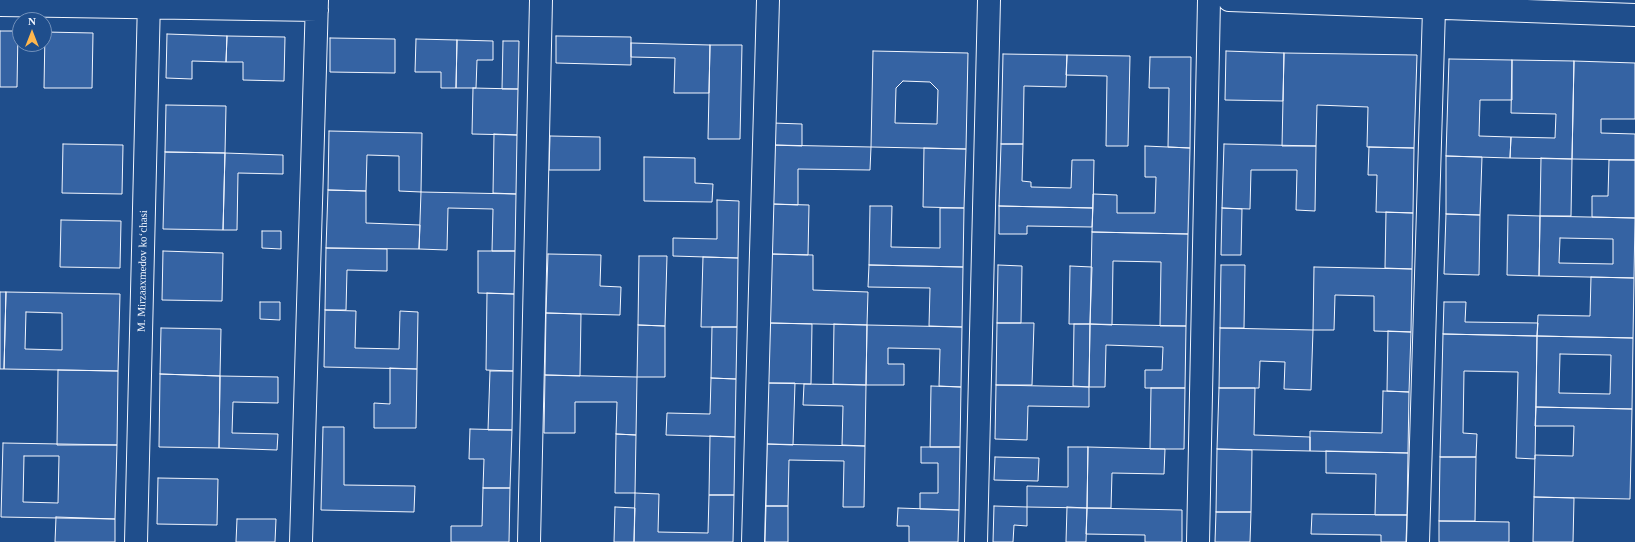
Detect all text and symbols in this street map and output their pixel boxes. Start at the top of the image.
north arrow [12,12,52,52]
text: N [28,15,36,27]
street label: M. Mirzaaxmedov koʻchasi [135,210,151,332]

